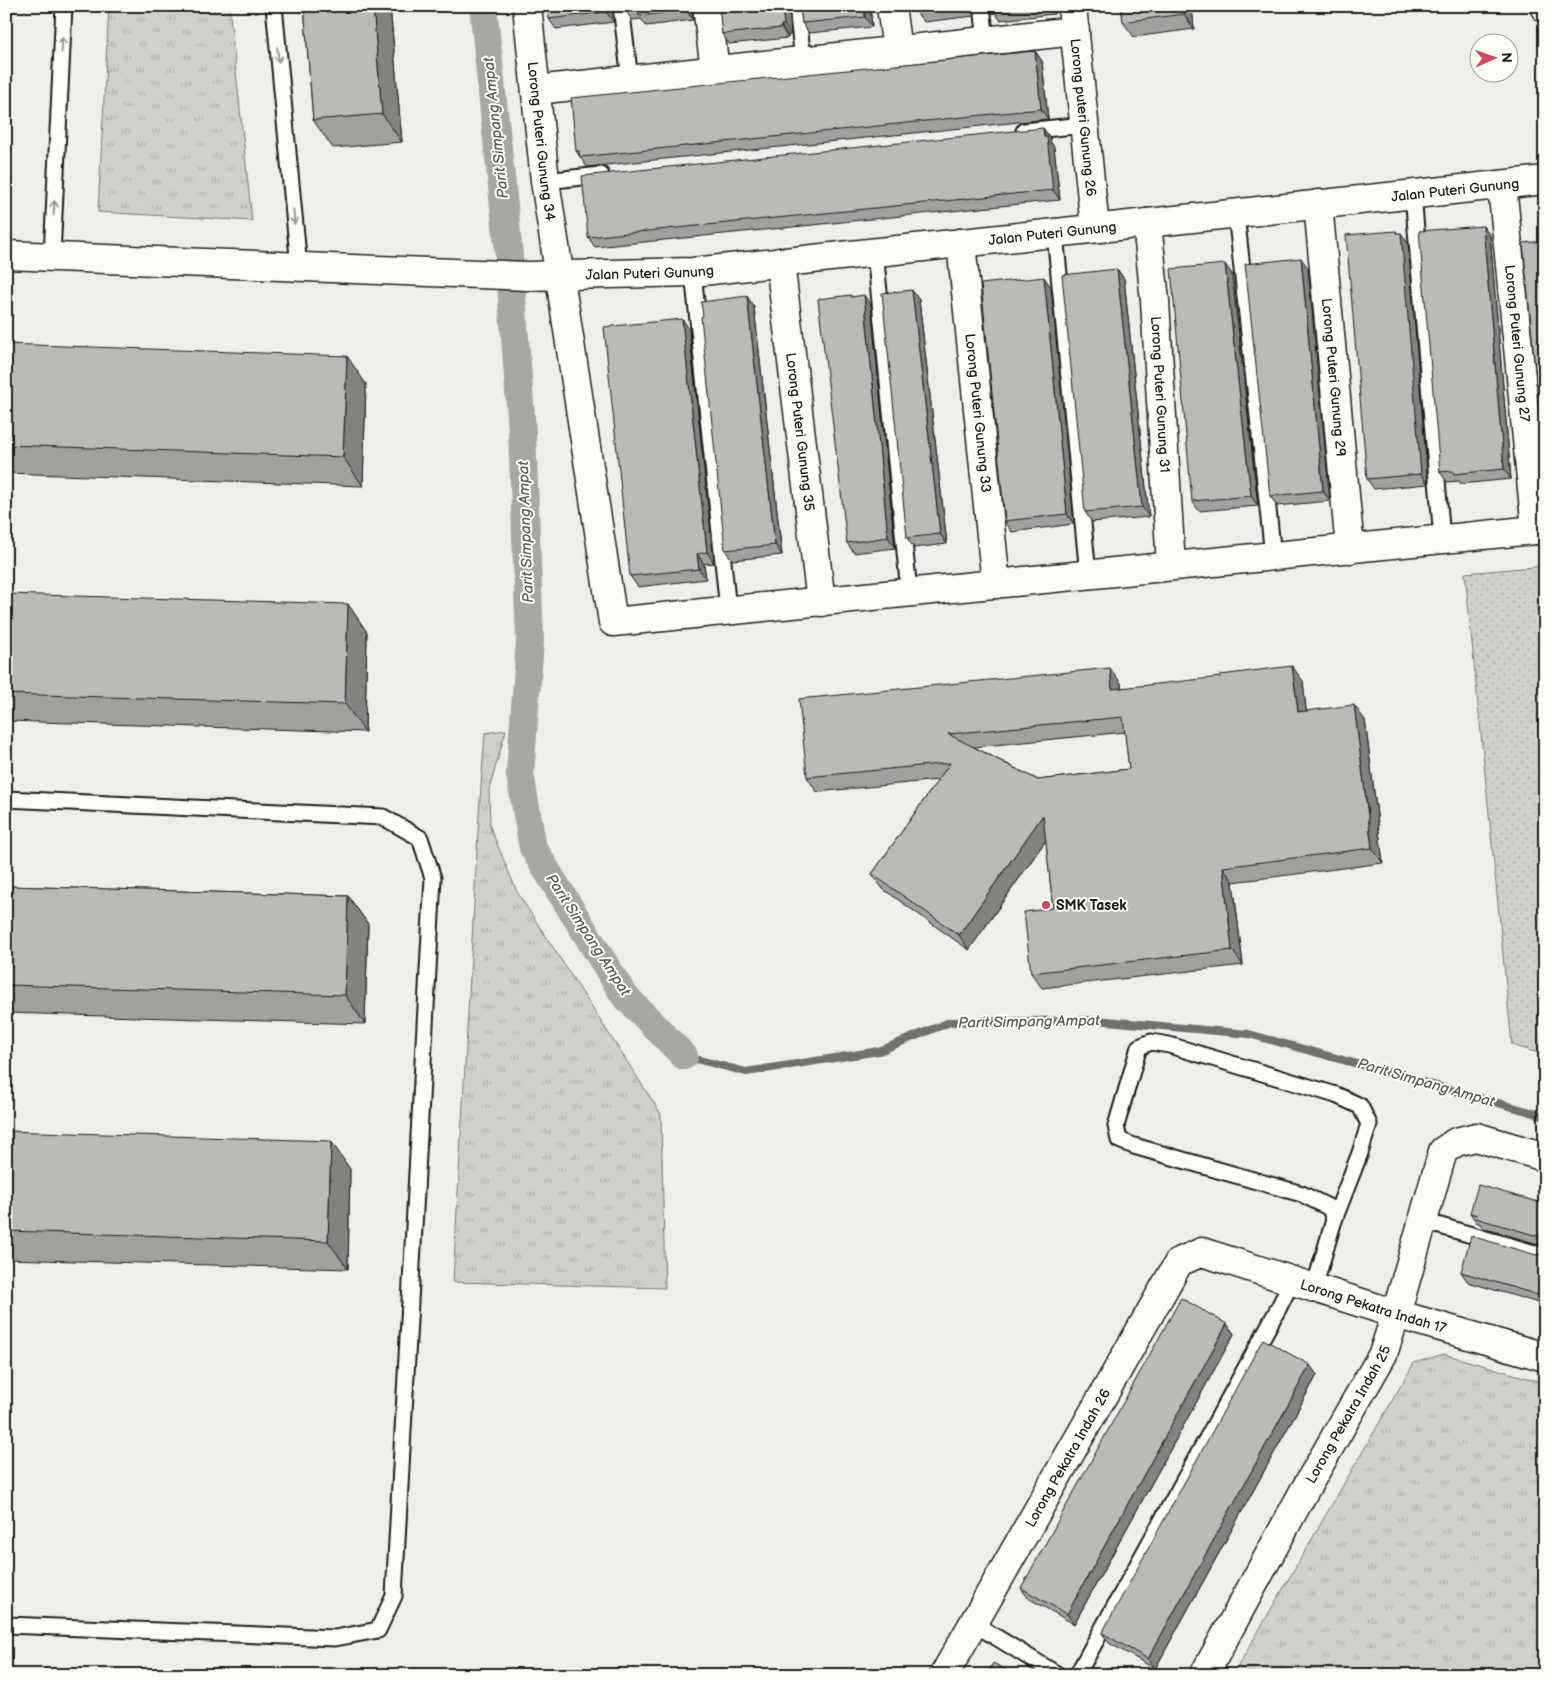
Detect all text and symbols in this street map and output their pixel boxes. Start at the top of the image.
north arrow [1468,32,1518,82]
one-way arrow [57,38,66,54]
street label: Lorong puteri Gunung 26 [1067,38,1100,198]
one-way arrow [273,46,283,62]
text: N [1498,52,1515,63]
water label: Parit Simpang Ampat [479,56,513,199]
street label: Lorong Puteri Gunung 34 [524,61,560,222]
street label: Jalan Puteri Gunung [1390,174,1520,205]
one-way arrow [50,200,59,216]
one-way arrow [289,208,299,224]
street label: Jalan Puteri Gunung [988,218,1117,249]
street label: Jalan Puteri Gunung [585,261,715,283]
street label: Lorong Puteri Gunung 27 [1501,264,1534,423]
street label: Lorong Puteri Gunung 29 [1318,297,1350,457]
street label: Lorong Puteri Gunung 31 [1147,316,1174,473]
street label: Lorong Puteri Gunung 33 [962,333,995,494]
street label: Lorong Puteri Gunung 35 [782,352,818,512]
water label: Parit Simpang Ampat [514,460,538,603]
water label: Parit Simpang Ampat [541,870,635,1000]
place label: SMK Tasek [1056,897,1127,914]
marker: SMK Tasek [1040,899,1052,911]
water label: Parit Simpang Ampat [958,1011,1100,1033]
water label: Parit Simpang Ampat [1355,1054,1497,1112]
street label: Lorong Pekatra Indah 17 [1298,1275,1449,1337]
street label: Lorong Pekatra Indah 25 [1302,1343,1394,1486]
street label: Lorong Pekatra Indah 26 [1022,1385,1114,1530]

